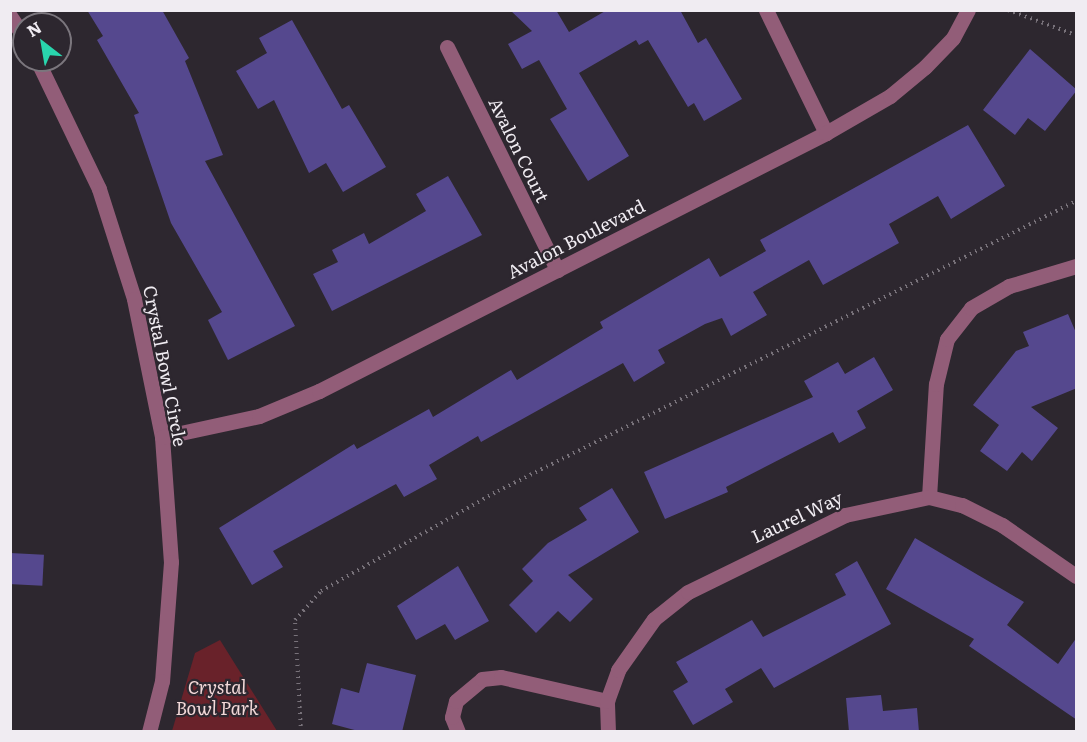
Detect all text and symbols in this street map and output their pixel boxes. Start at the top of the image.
north arrow [12,12,72,72]
text: N [22,15,46,42]
street label: Avalon Court [484,94,554,206]
street label: Avalon Boulevard [504,195,648,283]
street label: Crystal Bowl Circle [139,284,191,448]
street label: Laurel Way [748,487,846,547]
park label: Crystal Bowl Park [175,677,259,720]

